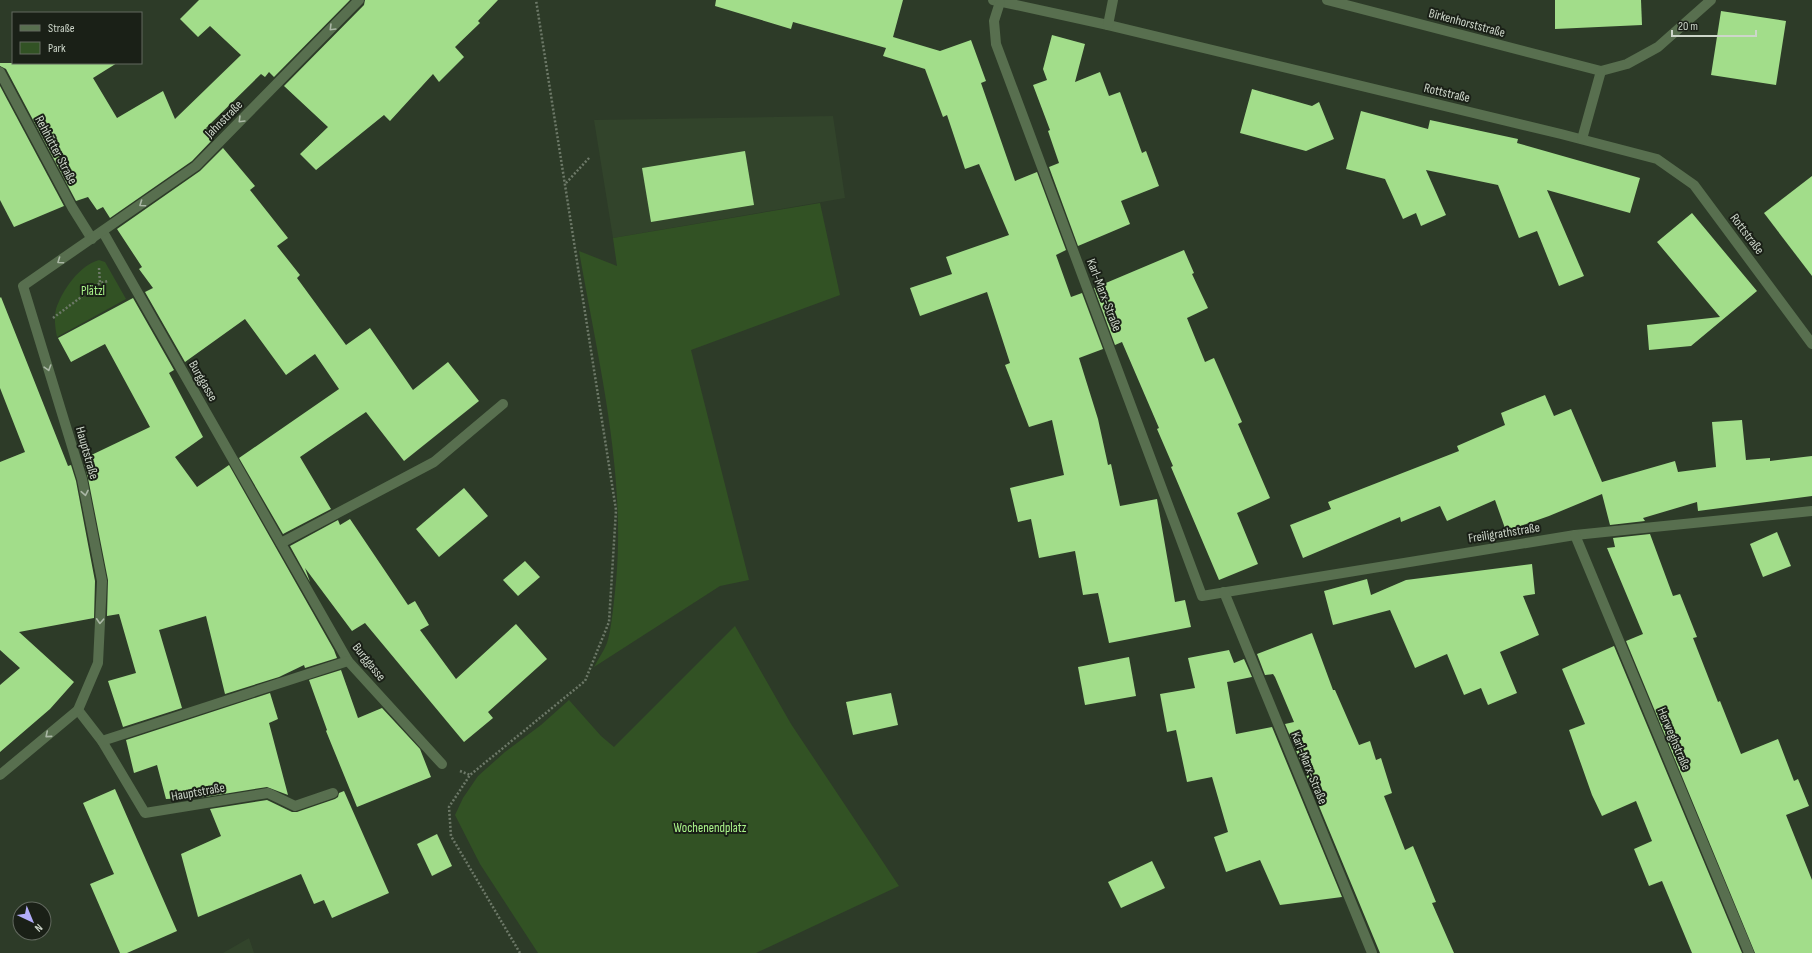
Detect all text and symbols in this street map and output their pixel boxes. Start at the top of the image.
street label: Birkenhorststraße [1427,5,1507,41]
legend [12,12,142,64]
scale bar [1672,12,1756,38]
text: 20 m [1678,19,1698,34]
text: Straße [48,21,75,36]
one-way arrow [329,23,337,31]
text: Park [48,41,66,56]
street label: Rottstraße [1422,80,1472,106]
street label: Jahnstraße [201,97,246,142]
street label: Rehhütter Straße [31,113,81,187]
one-way arrow [238,115,246,123]
one-way arrow [139,199,146,207]
street label: Rottstraße [1726,210,1768,258]
one-way arrow [57,256,64,263]
street label: Karl-Marx-Straße [1083,256,1125,334]
park label: Plätzl [81,283,105,299]
street label: Burggasse [185,358,221,404]
one-way arrow [43,365,52,372]
street label: Hauptstraße [72,425,102,481]
one-way arrow [80,490,88,496]
street label: Freiligrathstraße [1467,519,1541,547]
one-way arrow [96,618,105,624]
street label: Burggasse [349,640,389,684]
street label: Herweghstraße [1654,705,1694,773]
street label: Karl-Marx-Straße [1287,730,1331,806]
one-way arrow [46,731,53,738]
street label: Hauptstraße [170,779,226,805]
park label: Wochenendplatz [674,820,747,836]
north arrow [12,901,52,941]
text: N [32,921,45,935]

